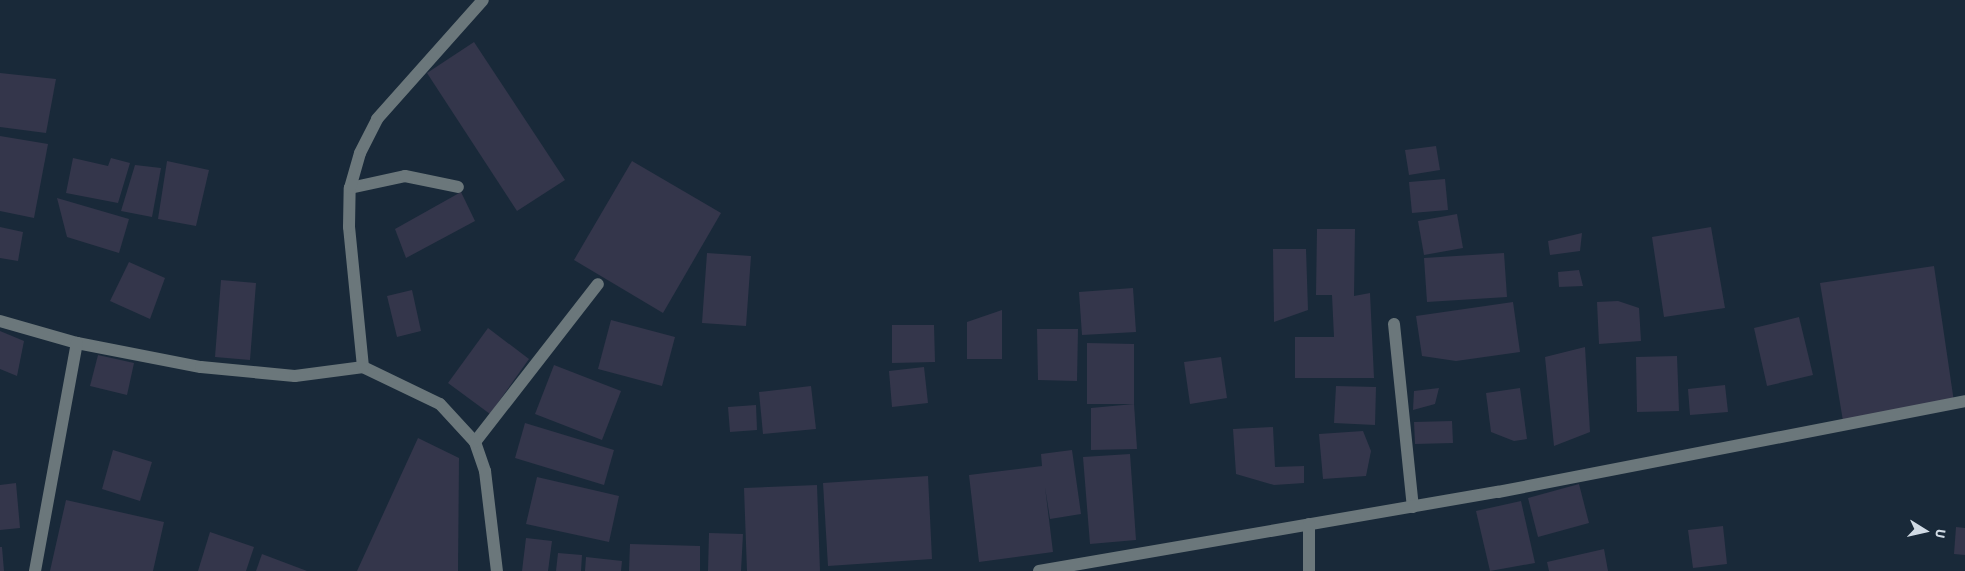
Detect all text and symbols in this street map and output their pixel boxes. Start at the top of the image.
north arrow [1900,506,1950,556]
text: U [1929,527,1950,540]

